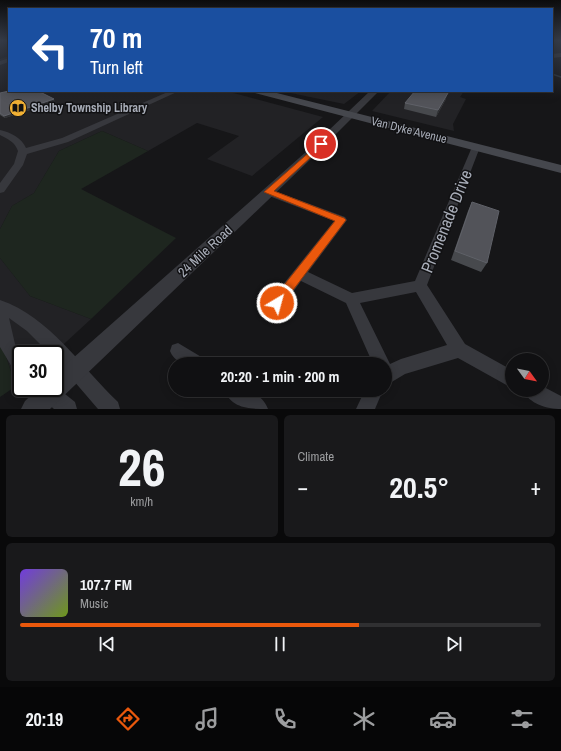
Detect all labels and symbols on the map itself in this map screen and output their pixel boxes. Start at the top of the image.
library icon: Shelby Township Library [8,98,28,118]
place label: Shelby Township Library [31,100,148,116]
street label: Van Dyke Avenue [370,113,448,147]
pin [304,127,338,161]
street label: Promenade Drive [415,166,477,276]
street label: 24 Mile Road [174,221,236,281]
position arrow [256,282,298,324]
speed limit sign: 30 [12,345,64,397]
north arrow [505,353,549,397]

